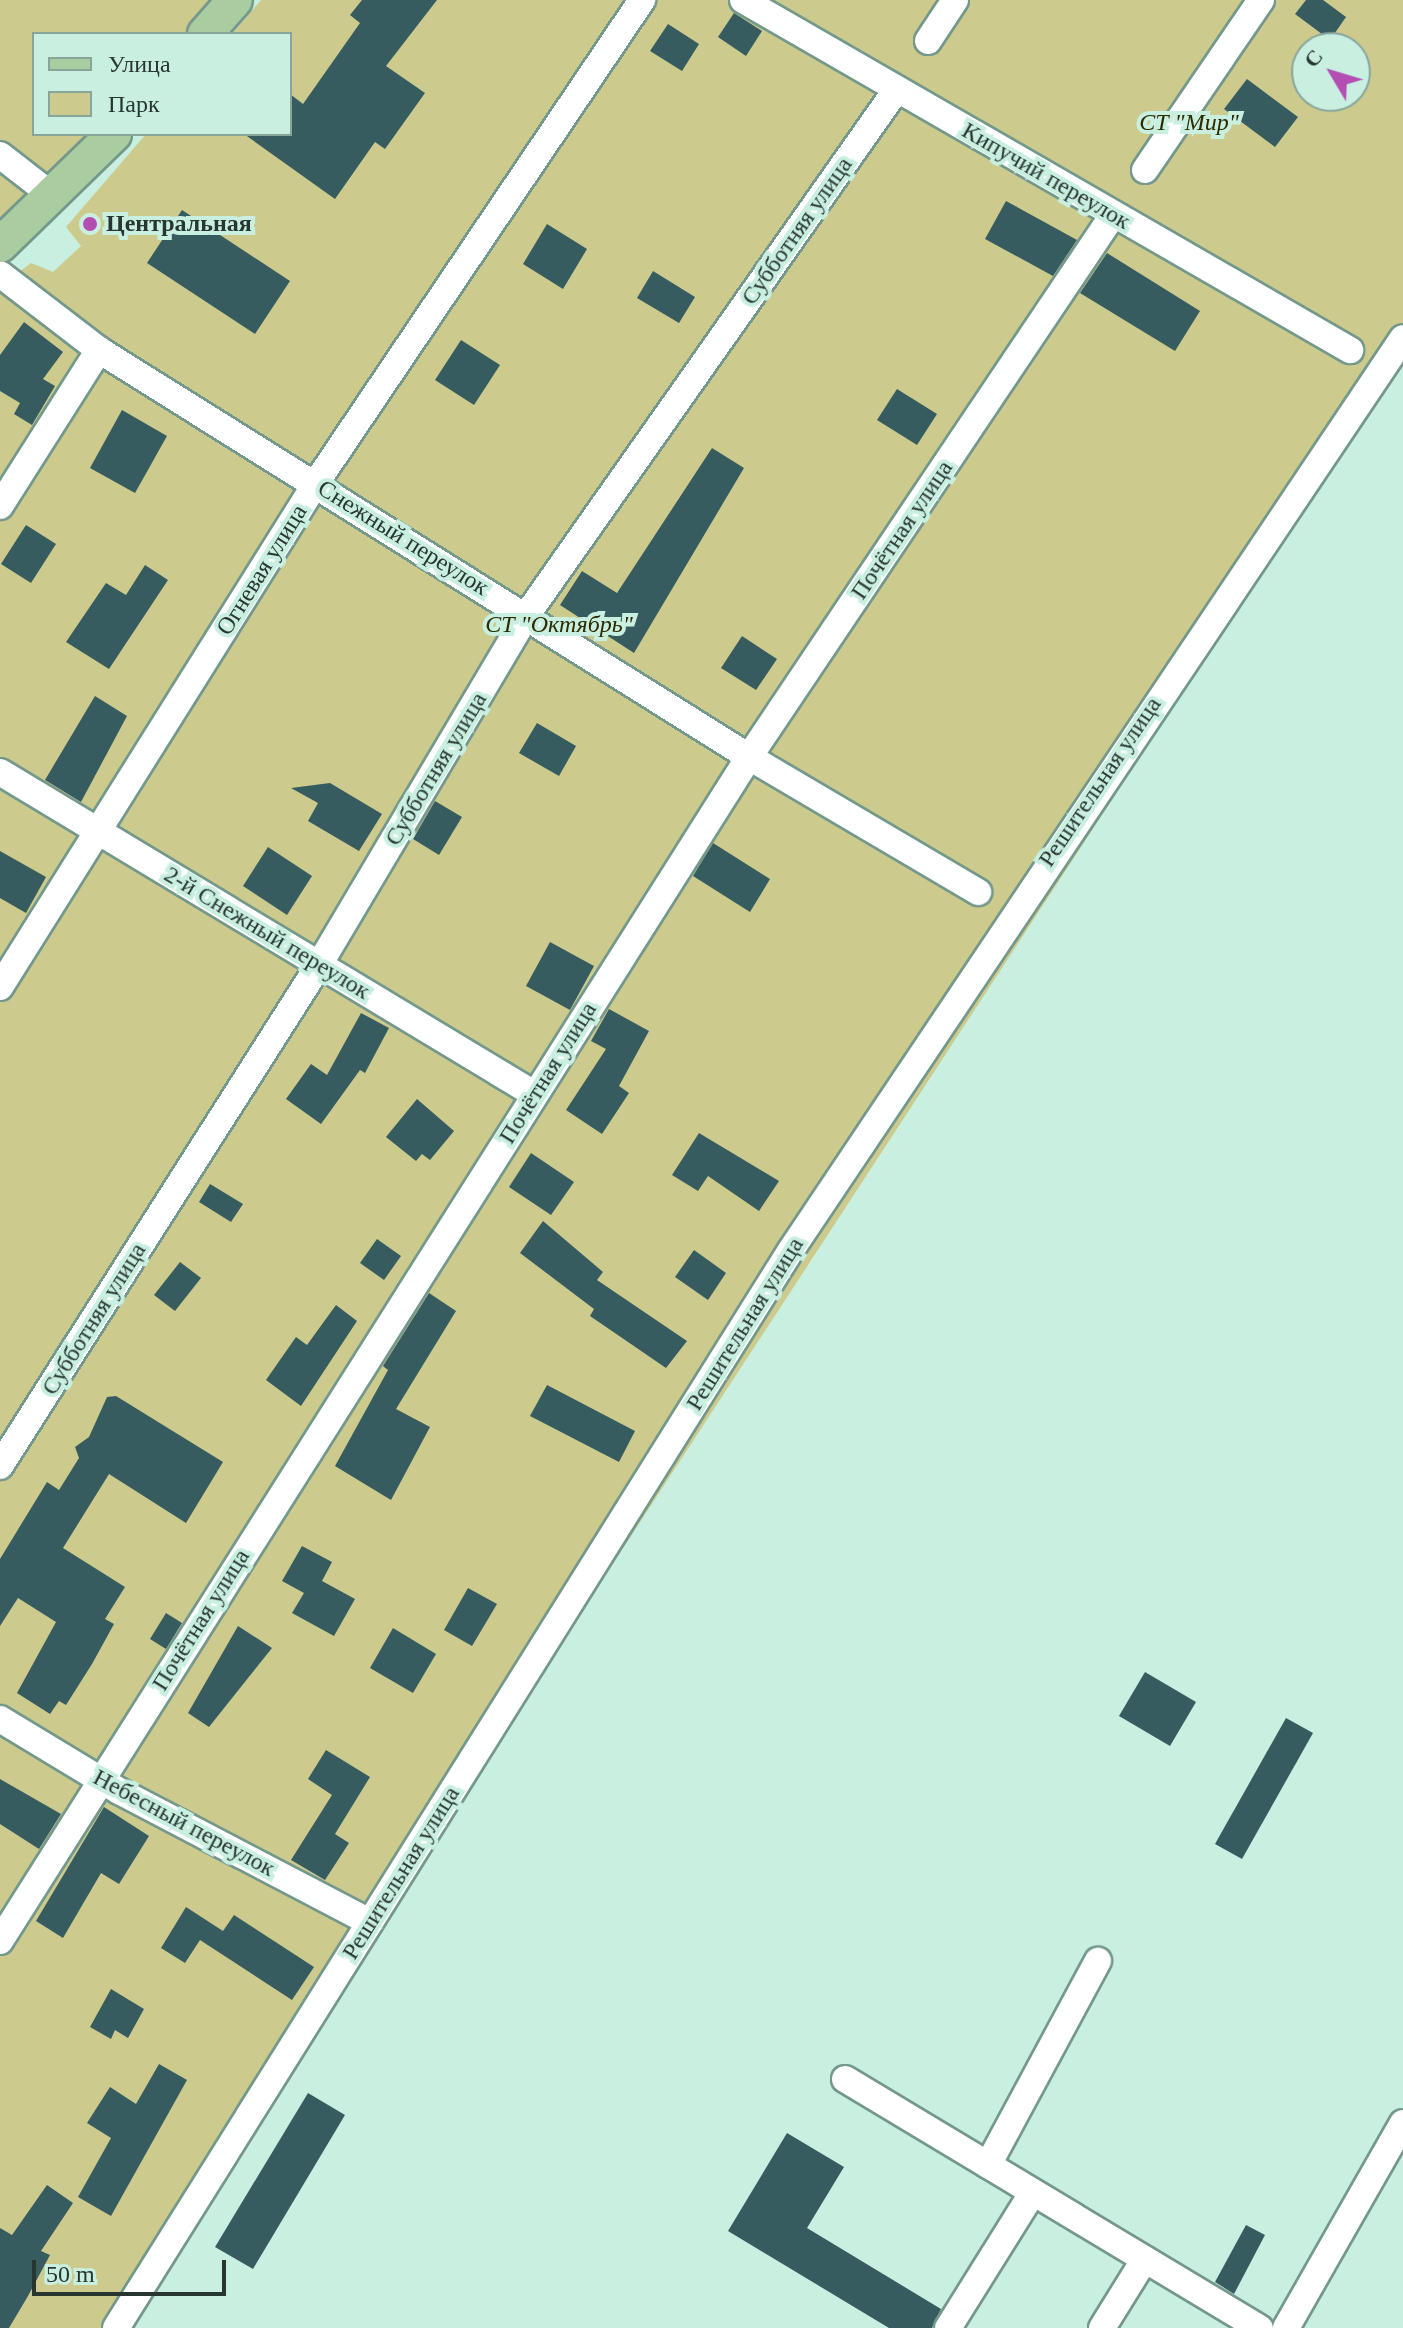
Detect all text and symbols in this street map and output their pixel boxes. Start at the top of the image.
legend [32,32,292,136]
north arrow [1291,32,1371,112]
text: С [1299,44,1328,72]
text: Улица [108,51,171,77]
text: Парк [108,91,160,117]
park label: СТ "Мир" [1139,109,1239,137]
street label: Кипучий переулок [957,116,1135,236]
street label: Субботняя улица [735,152,859,310]
place label: Центральная [106,210,252,238]
marker: Центральная [81,215,99,233]
street label: Почётная улица [845,455,959,605]
street label: Снежный переулок [312,474,494,602]
street label: Огневая улица [210,499,314,641]
park label: СТ "Октябрь" [485,611,633,639]
street label: Субботняя улица [379,687,493,851]
street label: Решительная улица [1032,692,1168,872]
street label: 2-й Снежный переулок [159,860,375,1006]
street label: Почётная улица [493,997,603,1149]
street label: Решительная улица [680,1232,810,1416]
street label: Субботняя улица [36,1238,152,1400]
street label: Почётная улица [146,1544,256,1696]
street label: Небесный переулок [88,1763,280,1883]
street label: Решительная улица [336,1781,466,1965]
scale bar [36,2244,230,2294]
text: 50 m [46,2261,95,2287]

